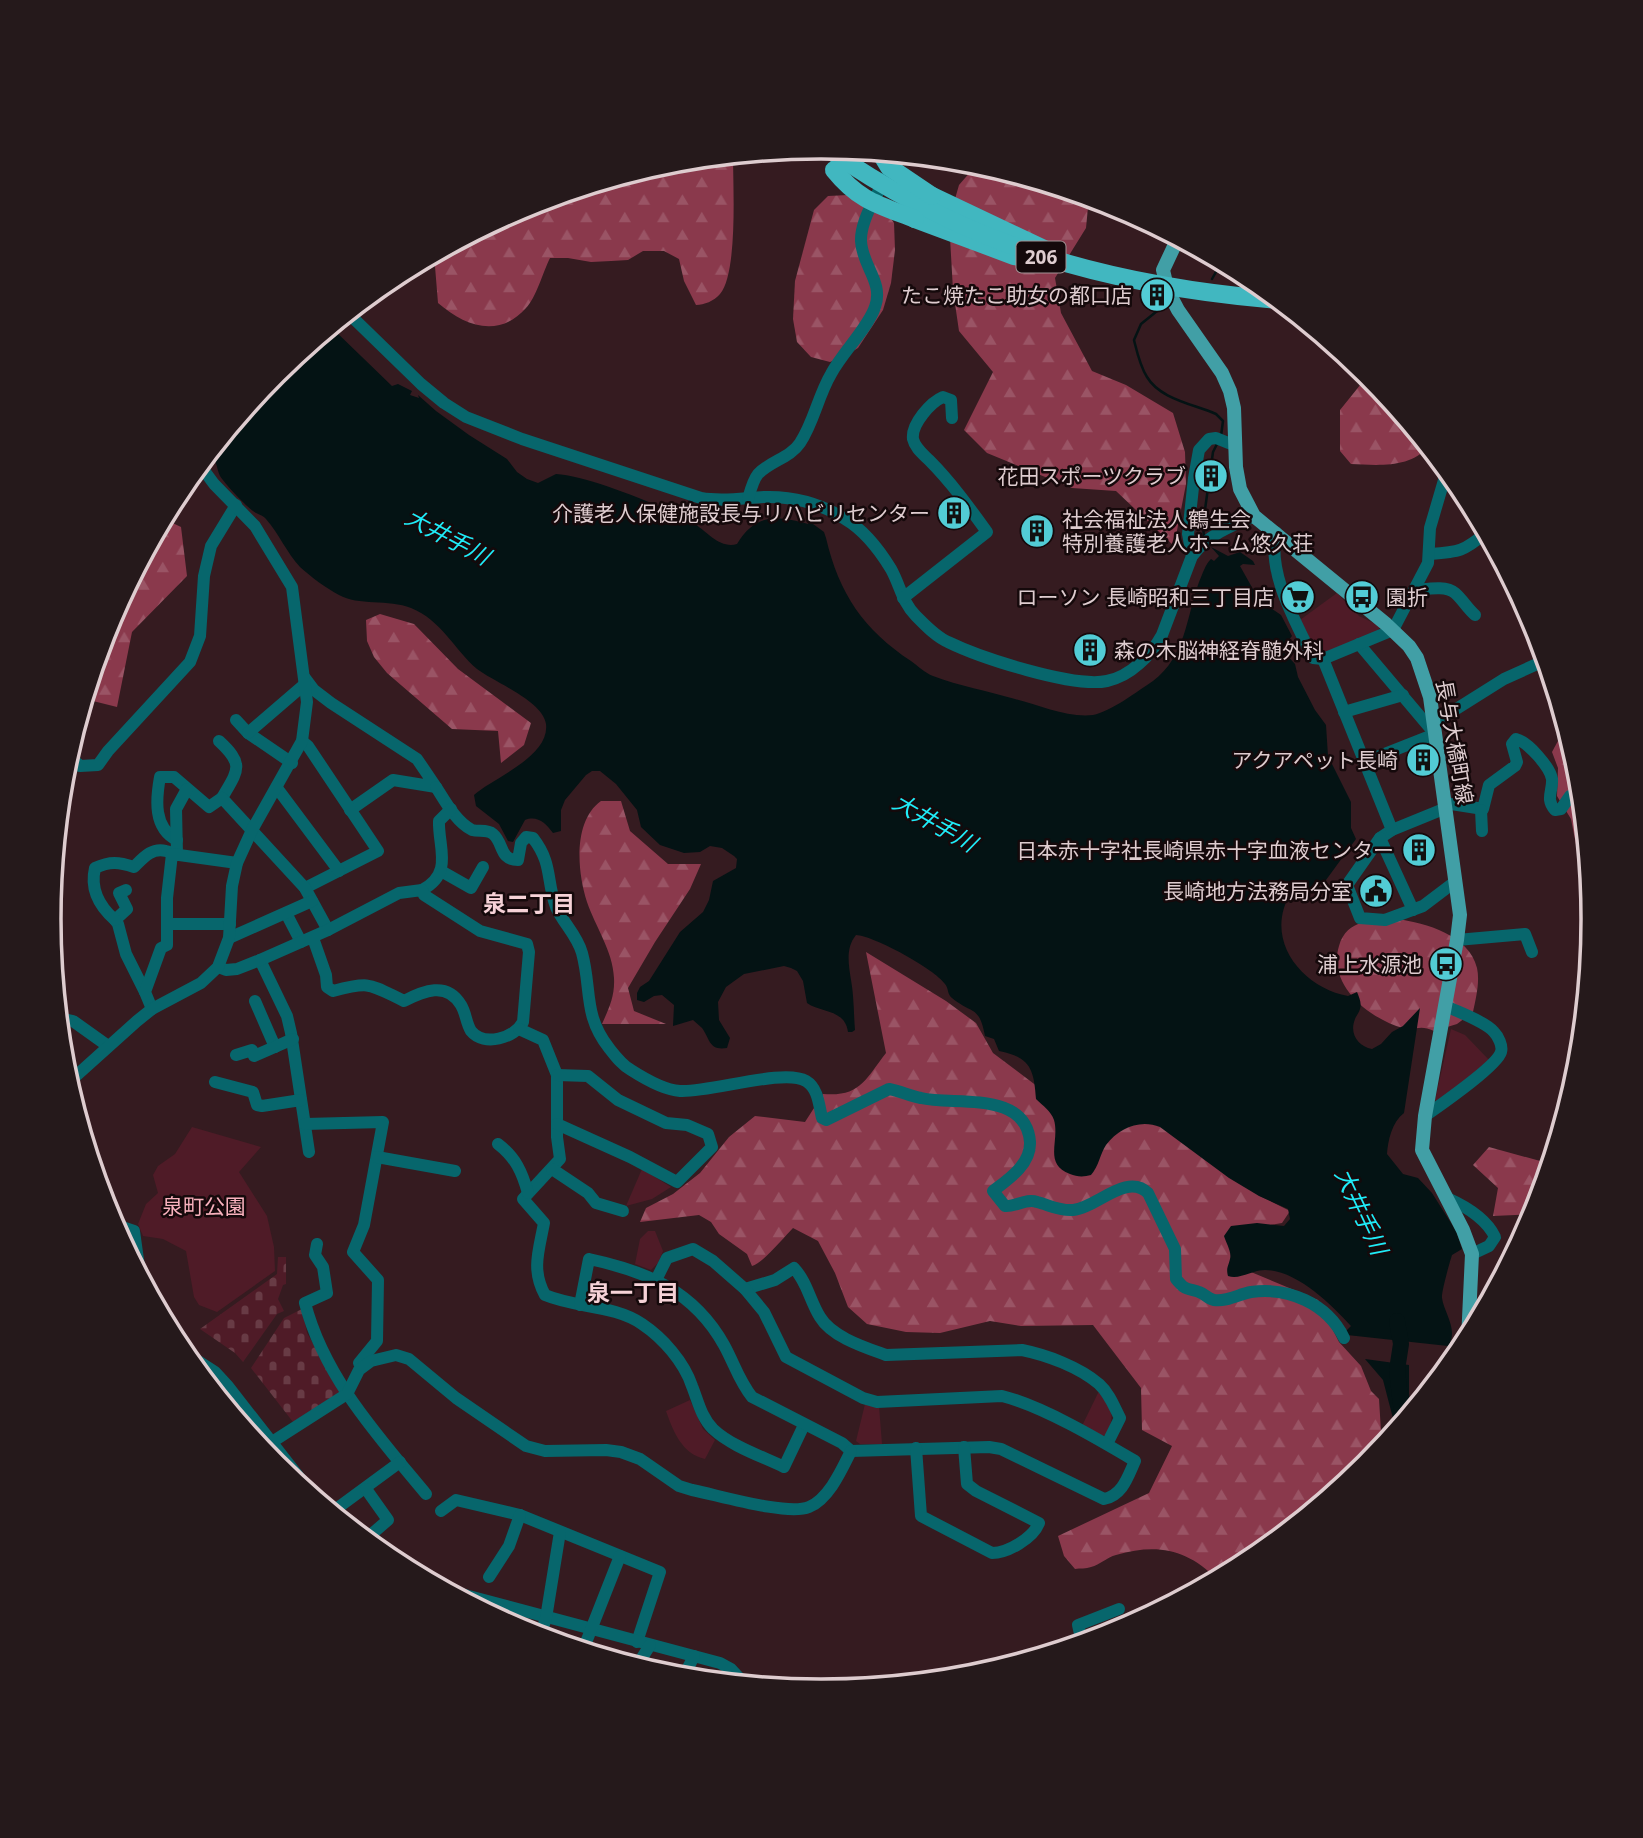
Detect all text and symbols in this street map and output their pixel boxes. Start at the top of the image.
road number: 206 [1016,242,1066,272]
building icon: たこ焼たこ助女の都口店 [1138,276,1176,314]
place label: たこ焼たこ助女の都口店 [901,281,1132,309]
building icon: 花田スポーツクラブ [1192,457,1230,495]
place label: 花田スポーツクラブ [997,462,1186,490]
building icon: 介護老人保健施設長与リハビリセンター [935,494,973,532]
place label: 介護老人保健施設長与リハビリセンター [552,499,930,527]
water label: 大井手川 [400,500,499,573]
place label: 社会福祉法人鶴生会 特別養護老人ホーム悠久荘 [1062,505,1313,557]
building icon: 社会福祉法人鶴生会 特別養護老人ホーム悠久荘 [1018,512,1056,550]
supermarket icon: ローソン 長崎昭和三丁目店 [1279,578,1317,616]
bus stop icon: 園折 [1343,578,1381,616]
place label: ローソン 長崎昭和三丁目店 [1017,583,1274,611]
place label: 園折 [1386,583,1428,611]
building icon: 森の木脳神経脊髄外科 [1071,631,1109,669]
place label: 森の木脳神経脊髄外科 [1114,636,1324,664]
street label: 長与大橋町線 [1430,678,1480,806]
building icon: アクアペット長崎 [1404,741,1442,779]
place label: アクアペット長崎 [1231,746,1398,774]
water label: 大井手川 [887,785,985,860]
building icon: 日本赤十字社長崎県赤十字血液センター [1400,831,1438,869]
place label: 日本赤十字社長崎県赤十字血液センター [1016,836,1394,864]
public building icon: 長崎地方法務局分室 [1357,872,1395,910]
place label: 長崎地方法務局分室 [1163,877,1352,905]
district label: 泉二丁目 [483,887,575,919]
bus stop icon: 浦上水源池 [1427,945,1465,983]
place label: 浦上水源池 [1317,950,1422,978]
water label: 大井手川 [1328,1163,1397,1262]
park label: 泉町公園 [162,1192,246,1220]
district label: 泉一丁目 [587,1276,679,1308]

